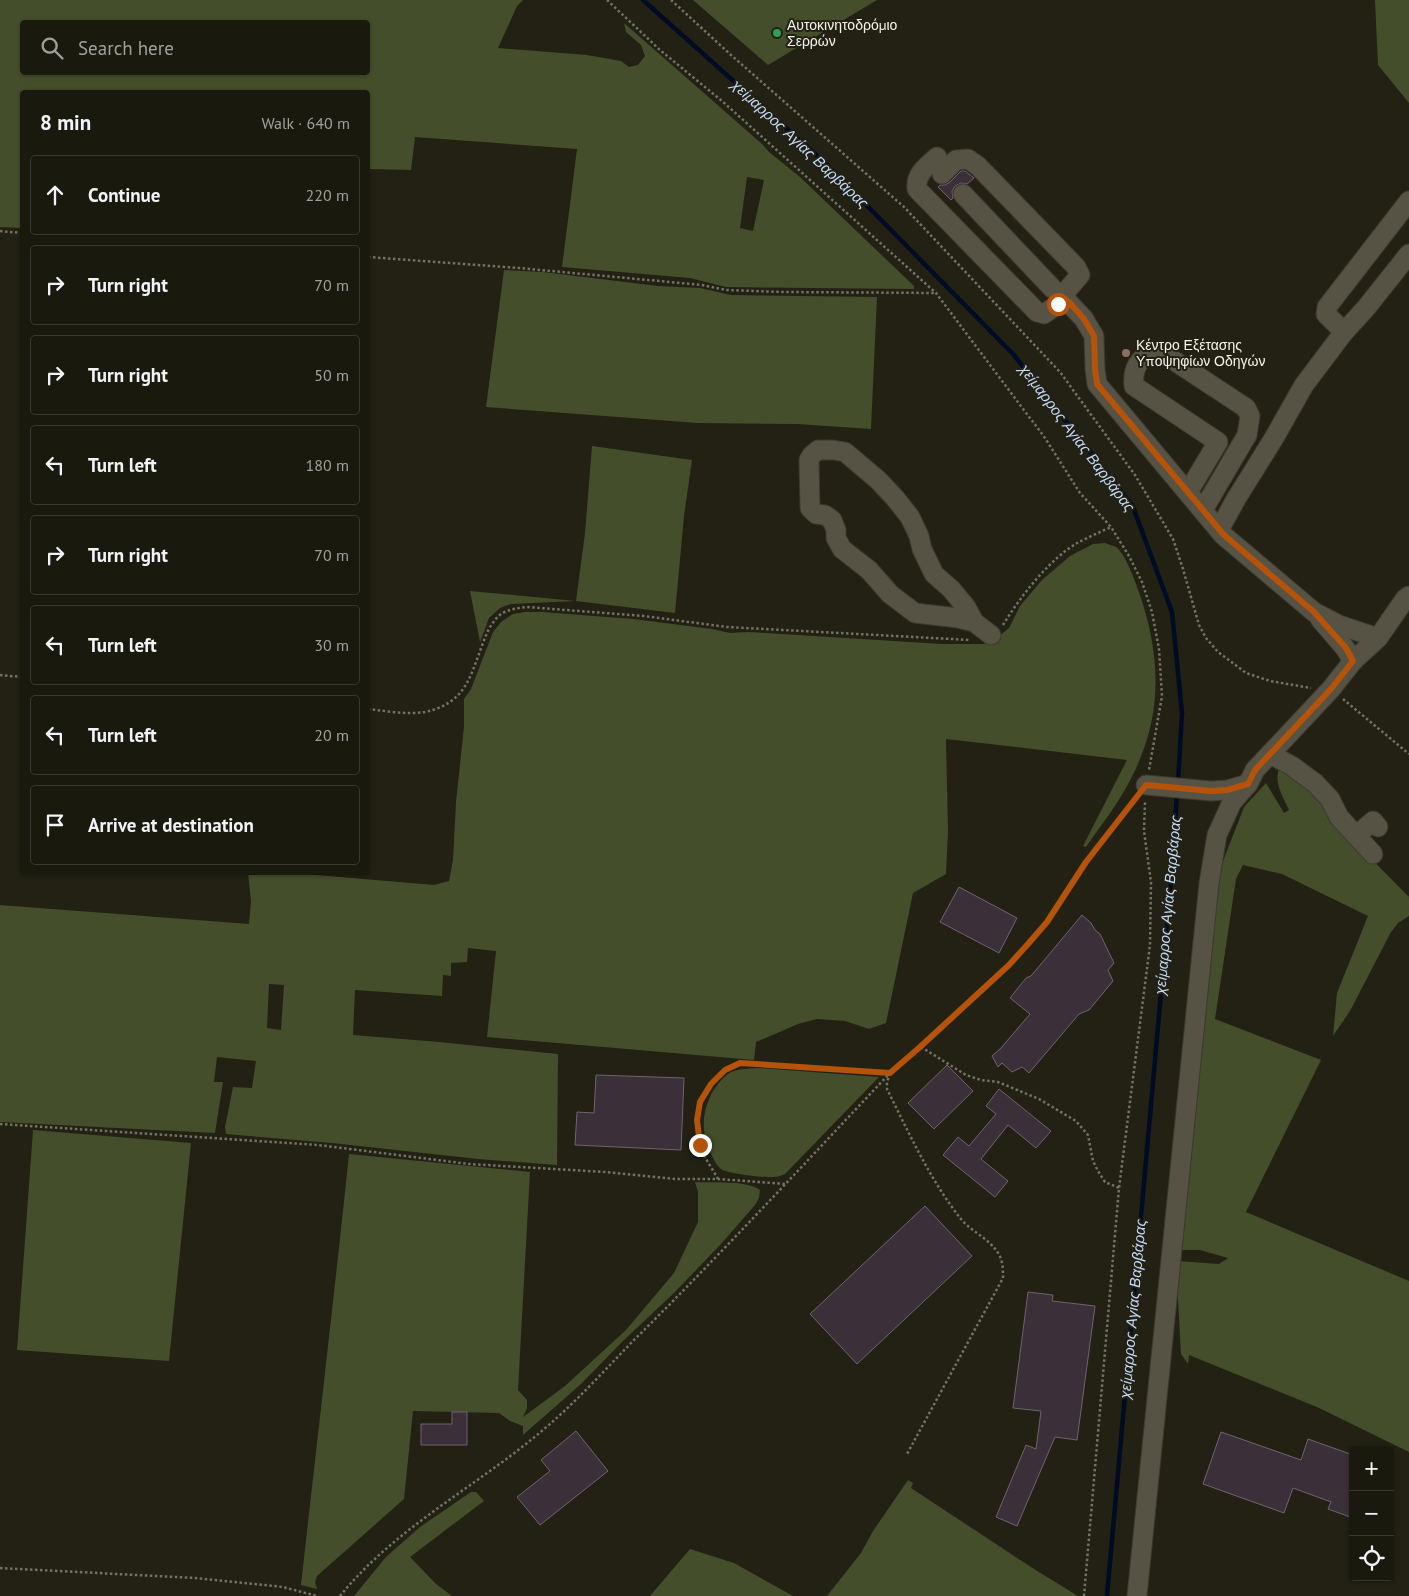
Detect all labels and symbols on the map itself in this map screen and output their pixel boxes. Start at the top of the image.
place label: Αυτοκινητοδρόμιο Σερρών [787,16,898,50]
marker: Αυτοκινητοδρόμιο Σερρών [771,27,783,39]
water label: χείμαρρος Αγίας Βαρβάρας [726,74,873,213]
route start [1047,293,1070,316]
place label: Κέντρο Εξέτασης Υποψηφίων Οδηγών [1136,336,1265,370]
marker: Κέντρο Εξέτασης Υποψηφίων Οδηγών [1120,347,1132,359]
water label: χείμαρρος Αγίας Βαρβάρας [1014,358,1140,516]
water label: χείμαρρος Αγίας Βαρβάρας [1150,814,1185,998]
route end [689,1134,712,1157]
water label: χείμαρρος Αγίας Βαρβάρας [1115,1218,1150,1402]

